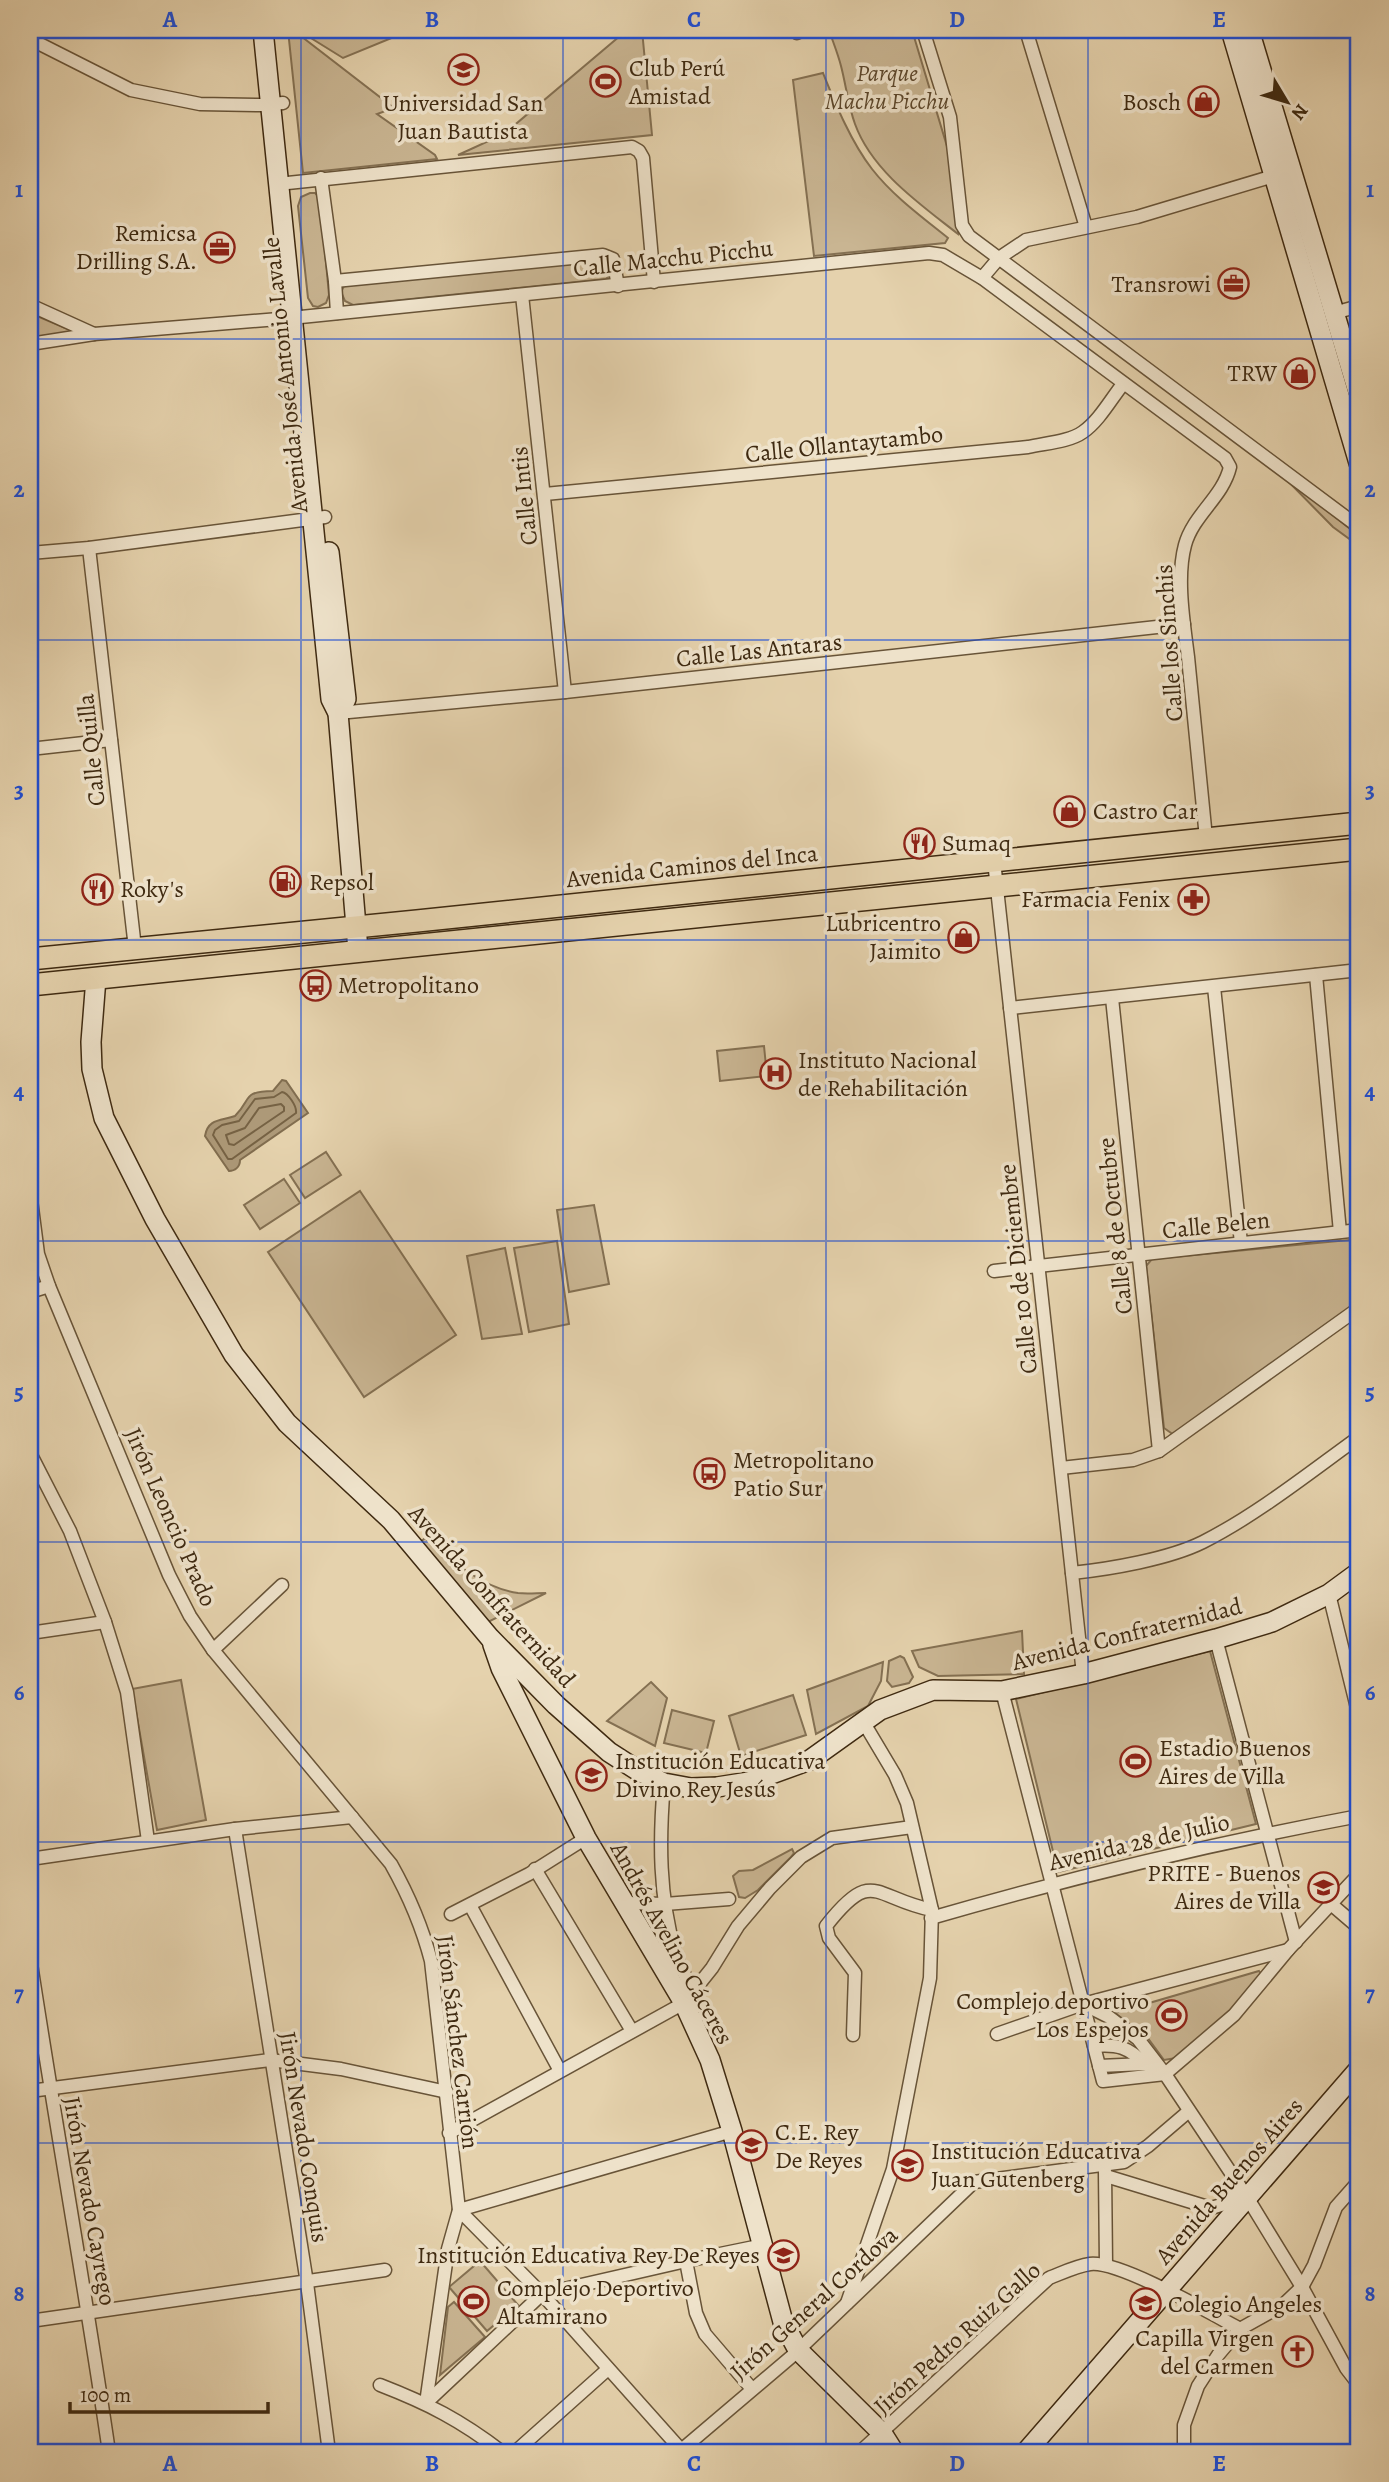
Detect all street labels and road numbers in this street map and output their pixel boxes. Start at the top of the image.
street label: Calle Macchu Picchu [571,232,775,284]
street label: Avenida José Antonio Lavalle [255,235,316,516]
street label: Calle Ollantaytambo [744,418,944,470]
street label: Calle Intis [503,445,545,547]
street label: Calle los Sinchis [1148,563,1190,723]
street label: Calle Las Antaras [674,625,844,675]
street label: Calle Quilla [69,691,113,808]
street label: Avenida Caminos del Inca [564,837,820,895]
street label: Calle 8 de Octubre [1090,1136,1140,1316]
street label: Calle 10 de Diciembre [991,1163,1045,1375]
street label: Calle Belen [1161,1203,1271,1247]
street label: Jirón Leoncio Prado [117,1423,225,1612]
street label: Avenida Confraternidad [401,1497,583,1694]
street label: Avenida Confraternidad [1008,1590,1245,1678]
street label: Avenida 28 de Julio [1045,1806,1232,1879]
street label: Andrés Avelino Cáceres [603,1835,741,2050]
street label: Jirón Sánchez Carrión [429,1933,487,2151]
street label: Jirón Nevado Conquis [272,2029,336,2245]
street label: Avenida Buenos Aires [1147,2091,1310,2272]
street label: Jirón Nevado Cayrego [56,2094,124,2308]
street label: Jirón General Cordova [723,2219,905,2387]
street label: Jirón Pedro Ruiz Gallo [867,2254,1047,2422]

